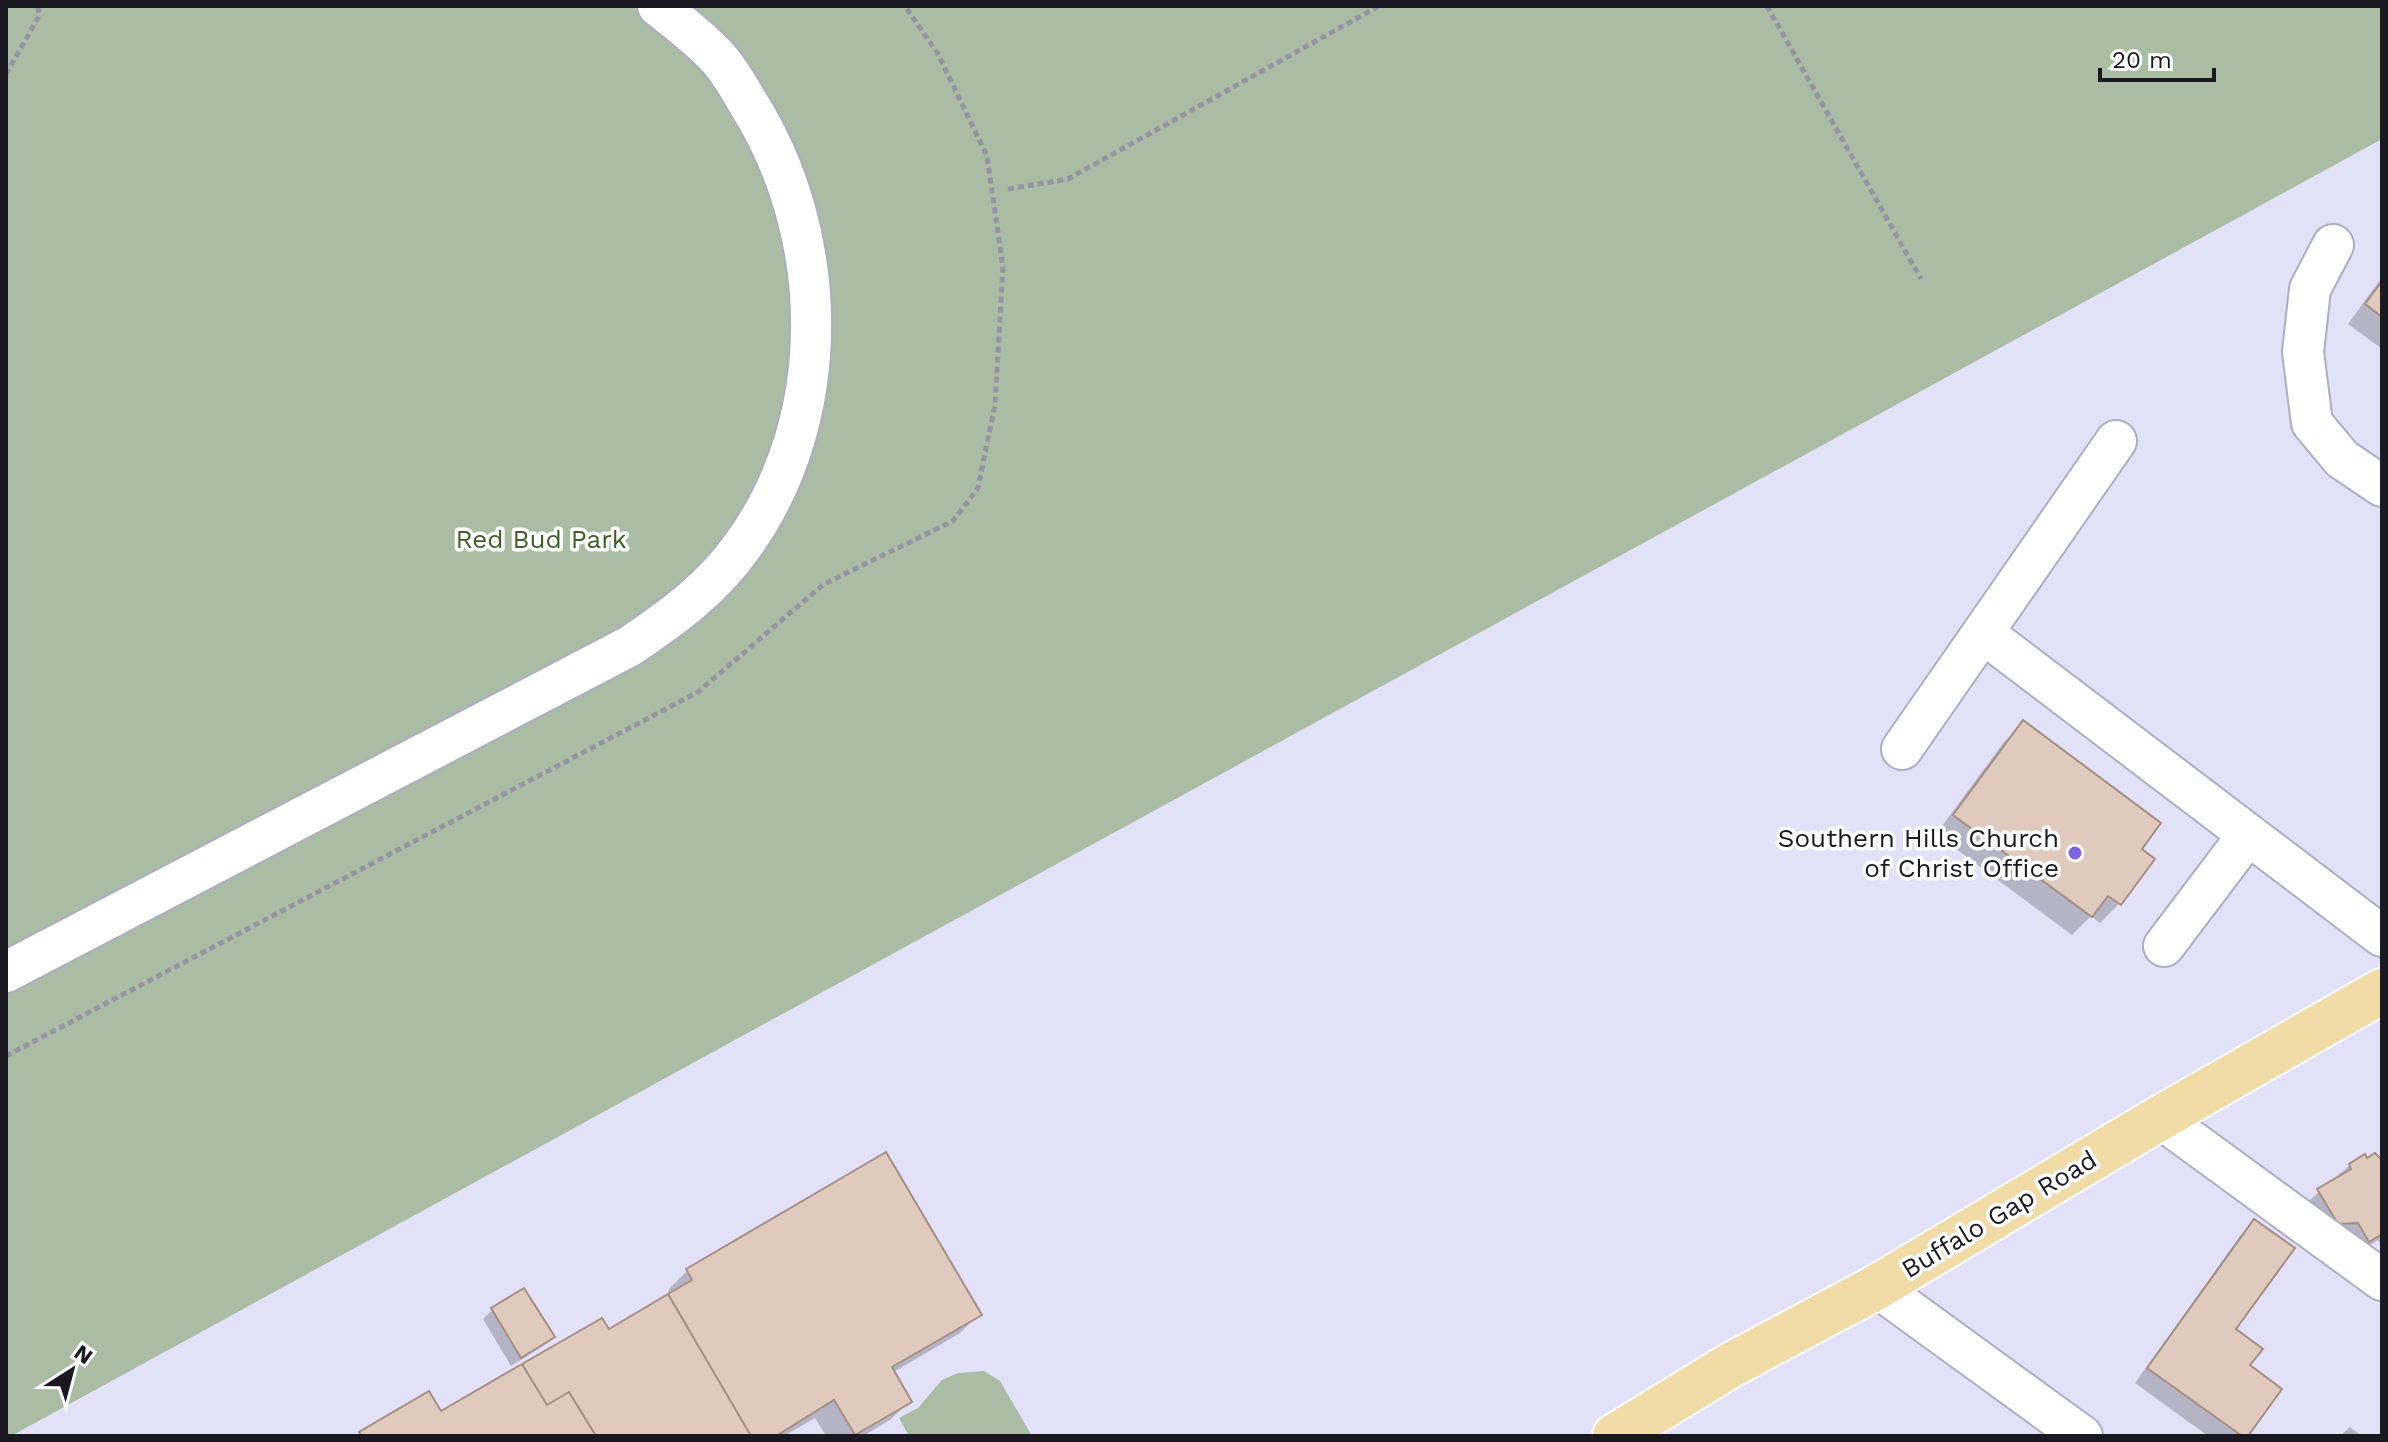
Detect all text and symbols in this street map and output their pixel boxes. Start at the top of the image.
scale bar [2100,32,2214,82]
text: 20 m [2112,46,2172,74]
park label: Red Bud Park [455,524,627,554]
place label: Southern Hills Church of Christ Office [1778,823,2059,883]
marker: Southern Hills Church of Christ Office [2066,844,2084,862]
street label: Buffalo Gap Road [1896,1144,2102,1284]
north arrow [32,1330,112,1410]
text: N [70,1339,97,1369]

